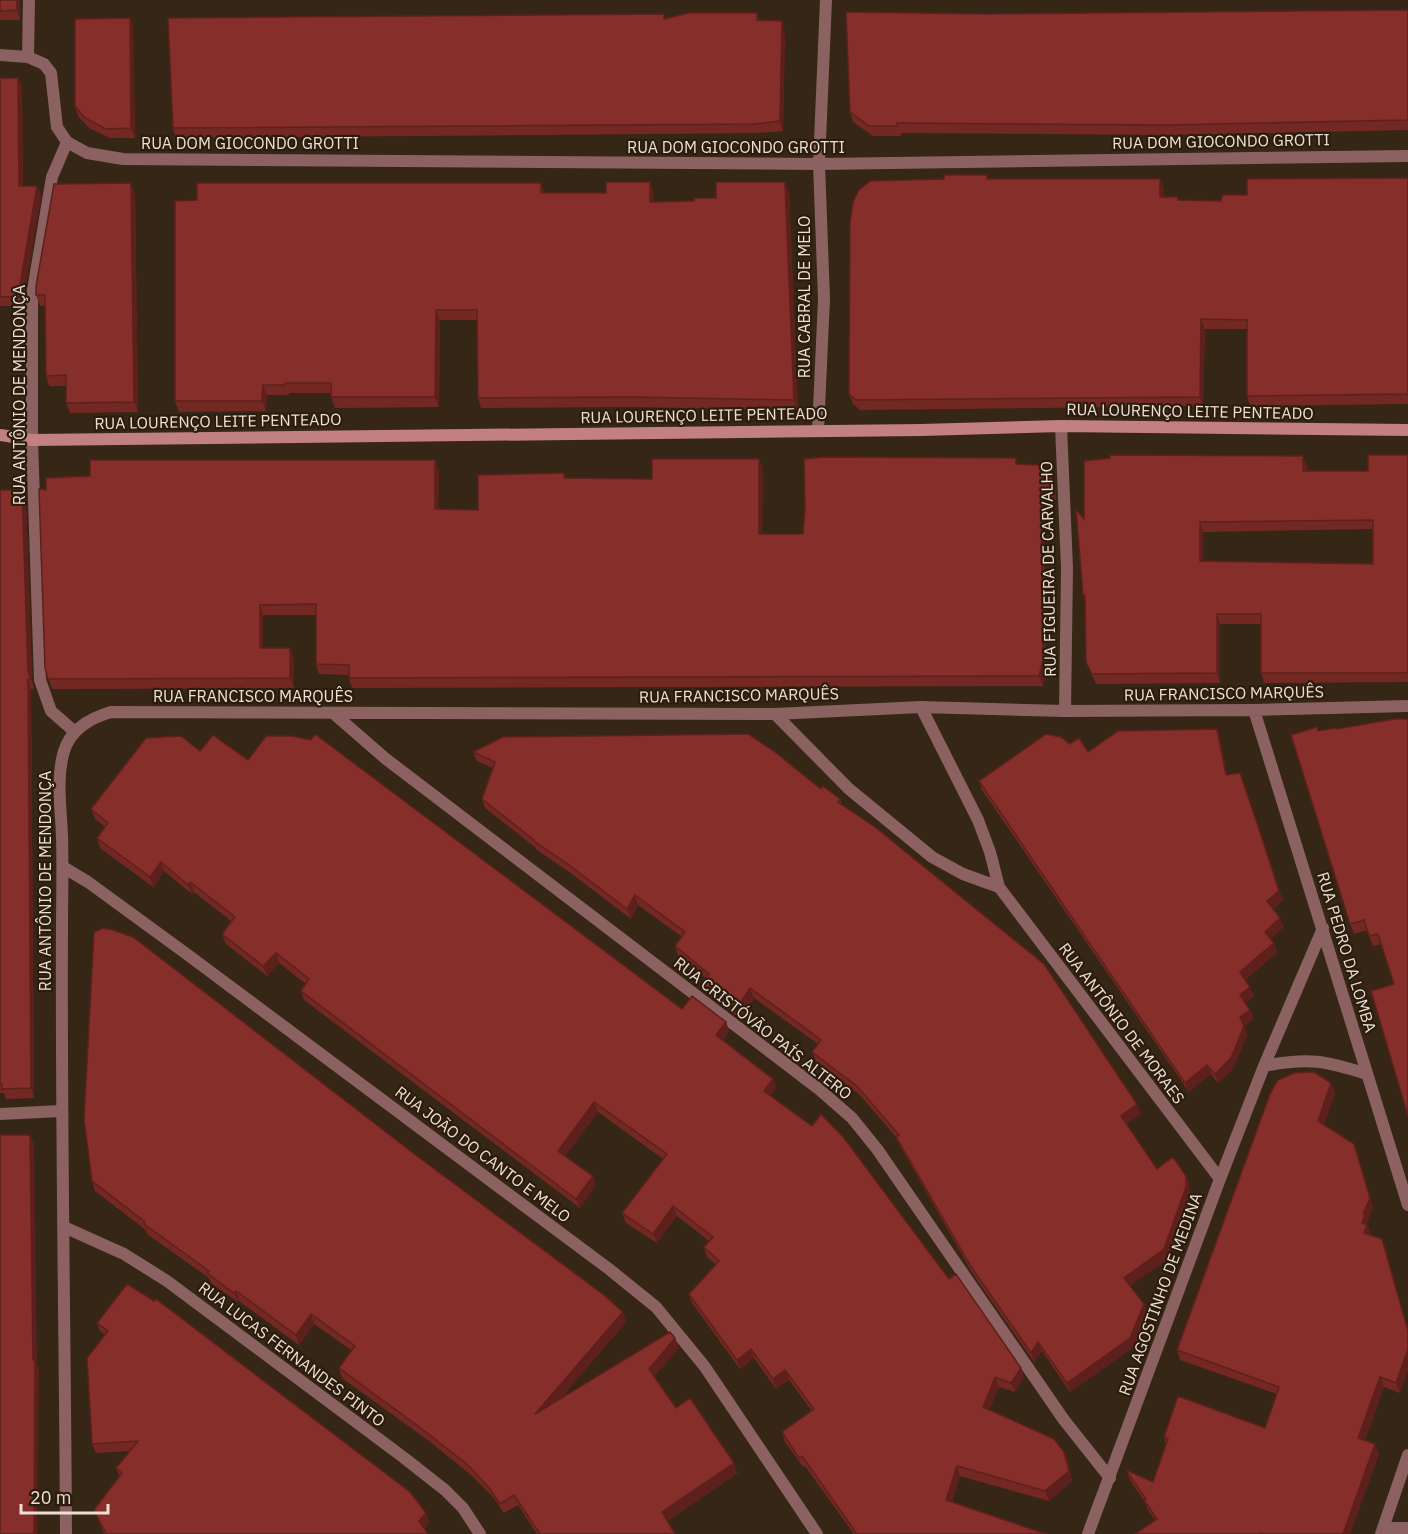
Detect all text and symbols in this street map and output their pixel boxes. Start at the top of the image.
street label: RUA DOM GIOCONDO GROTTI [1112,129,1330,153]
street label: RUA DOM GIOCONDO GROTTI [141,133,359,153]
street label: RUA DOM GIOCONDO GROTTI [627,137,845,157]
street label: RUA CABRAL DE MELO [794,216,814,378]
street label: RUA ANTÔNIO DE MENDONÇA [9,285,29,505]
street label: RUA LOURENÇO LEITE PENTEADO [1066,399,1314,423]
street label: RUA LOURENÇO LEITE PENTEADO [580,403,828,427]
street label: RUA LOURENÇO LEITE PENTEADO [94,409,342,433]
street label: RUA FIGUEIRA DE CARVALHO [1036,461,1060,677]
street label: RUA FRANCISCO MARQUÊS [1124,681,1324,705]
street label: RUA FRANCISCO MARQUÊS [639,683,839,707]
street label: RUA FRANCISCO MARQUÊS [153,686,353,706]
street label: RUA ANTÔNIO DE MENDONÇA [35,771,55,991]
street label: RUA PEDRO DA LOMBA [1313,869,1381,1035]
street label: RUA ANTÔNIO DE MORAES [1055,938,1189,1108]
street label: RUA CRISTÓVÃO PAÍS ALTERO [670,952,857,1104]
street label: RUA JOÃO DO CANTO E MELO [391,1081,575,1227]
street label: RUA AGOSTINHO DE MEDINA [1114,1190,1206,1398]
street label: RUA LUCAS FERNANDES PINTO [195,1277,389,1431]
scale bar [21,1477,108,1515]
text: 20 m [30,1486,72,1509]

